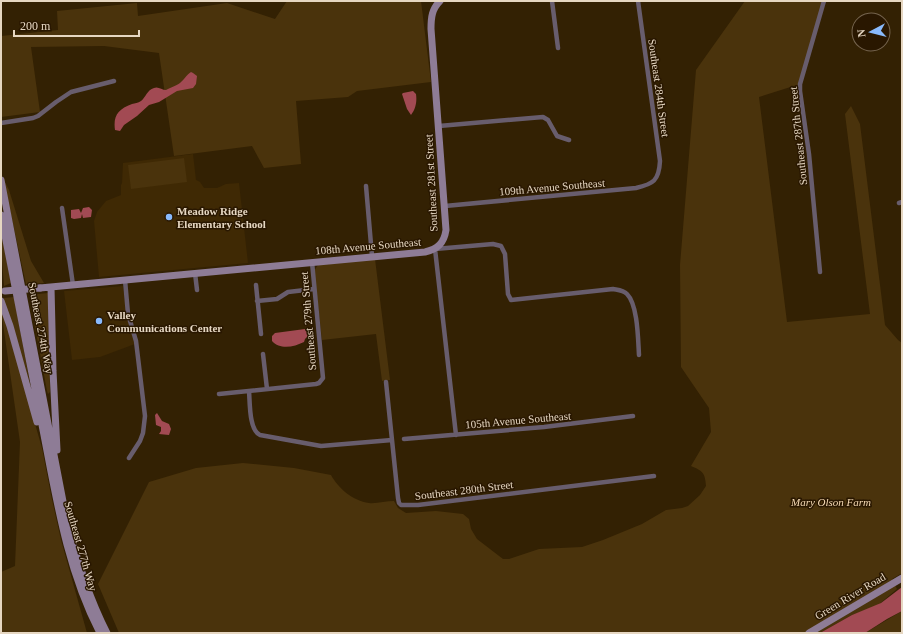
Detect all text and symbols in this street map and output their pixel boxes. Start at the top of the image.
scale bar [14,12,139,38]
north arrow [851,12,891,52]
text: 200 m [20,19,51,33]
text: N [855,28,868,38]
street label: Southeast 284th Street [646,38,672,138]
street label: Southeast 287th Street [787,86,809,186]
street label: Southeast 281st Street [422,134,440,232]
street label: 109th Avenue Southeast [499,176,605,198]
place label: Meadow Ridge Elementary School [177,205,266,230]
marker: Meadow Ridge Elementary School [164,212,174,222]
street label: 108th Avenue Southeast [315,235,421,257]
street label: Southeast 279th Street [298,271,318,371]
street label: Southeast 274th Way [26,281,56,375]
place label: Valley Communications Center [107,309,222,334]
marker: Valley Communications Center [94,316,104,326]
street label: 105th Avenue Southeast [465,409,571,431]
street label: Southeast 280th Street [414,478,514,502]
park label: Mary Olson Farm [790,496,871,508]
street label: Southeast 277th Way [62,500,100,593]
street label: Green River Road [813,570,888,622]

